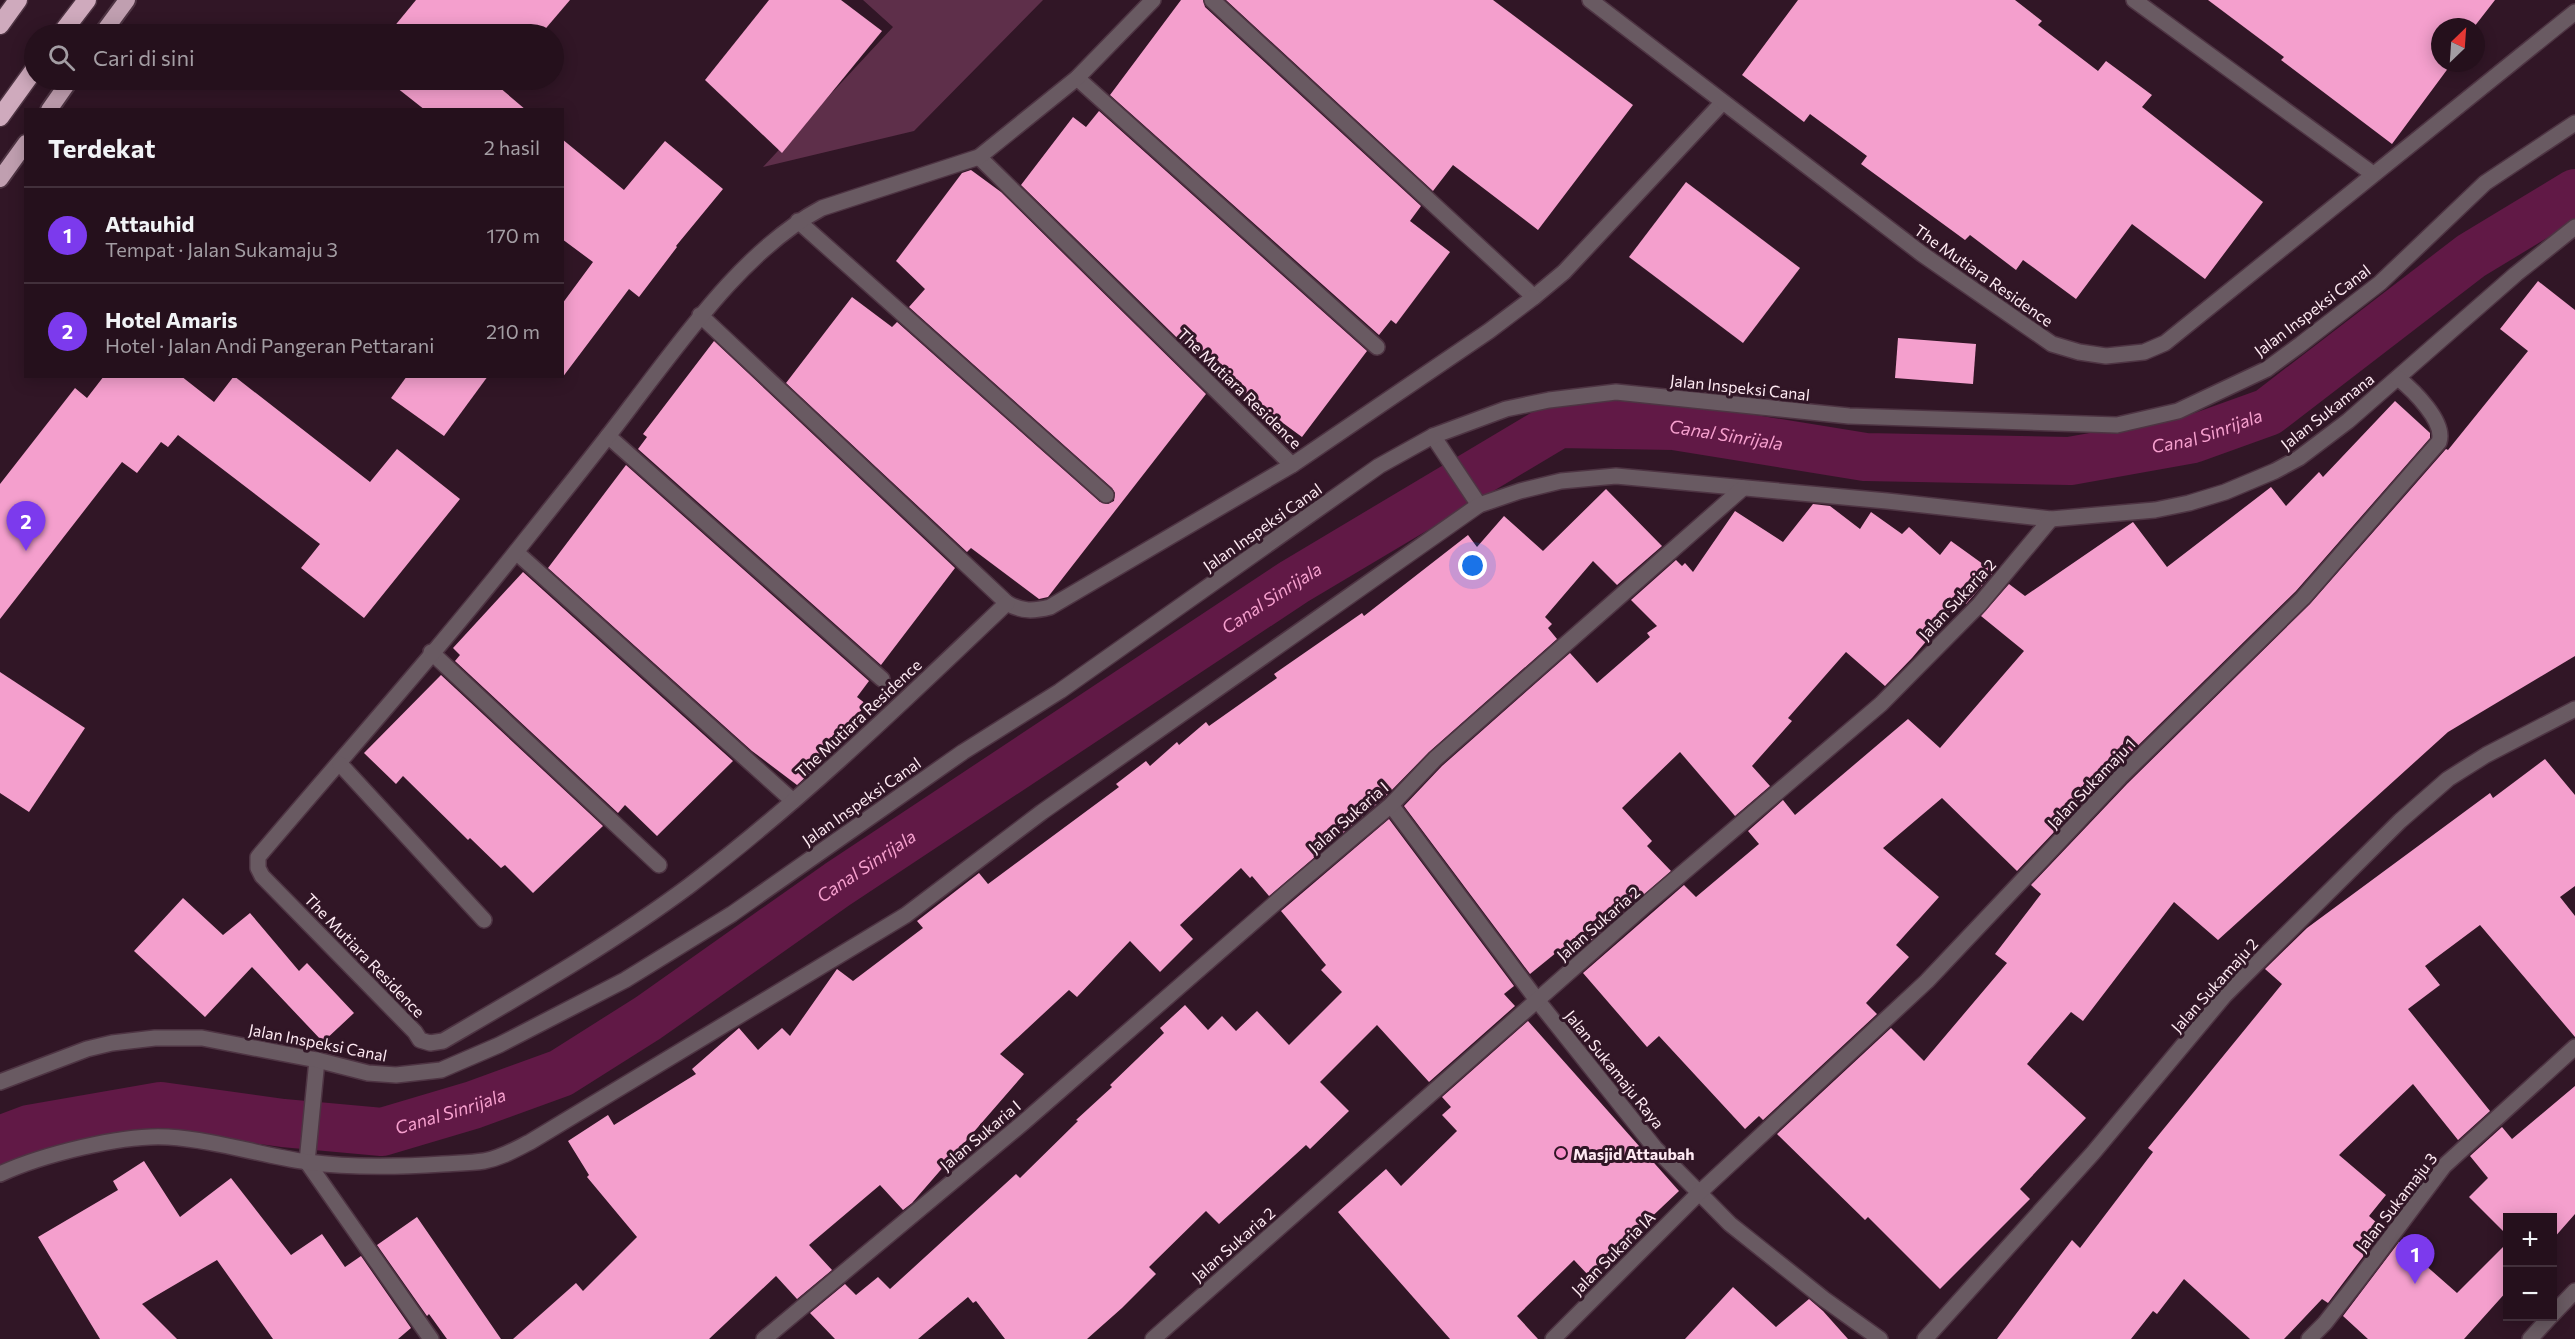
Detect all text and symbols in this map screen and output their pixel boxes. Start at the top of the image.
north arrow [2431,18,2485,72]
search box [24,24,564,90]
icon: search [45,41,78,74]
text: Cari di sini [93,44,195,71]
text: Terdekat [48,132,155,163]
text: 2 hasil [484,135,540,159]
text: Attauhid [105,210,194,237]
street label: The Mutiara Residence [1911,220,2057,330]
text: 1 [63,223,72,247]
text: 170 m [487,223,540,247]
text: Tempat · Jalan Sukamaju 3 [105,237,338,261]
street label: Jalan Inspeksi Canal [2250,260,2374,360]
text: Hotel Amaris [105,306,238,333]
text: 2 [62,319,73,343]
text: 210 m [486,319,540,343]
street label: The Mutiara Residence [1174,324,1306,452]
text: Hotel · Jalan Andi Pangeran Pettarani [105,333,434,357]
street label: Jalan Sukamana [2277,369,2377,453]
street label: Jalan Inspeksi Canal [1669,370,1811,404]
water label: Canal Sinrijala [2150,404,2265,457]
water label: Canal Sinrijala [1668,414,1785,455]
street label: Jalan Inspeksi Canal [1199,479,1325,575]
pin: 2 [6,502,46,551]
your location [1458,551,1487,580]
street label: Jalan Sukaria 2 [1915,554,1999,643]
water label: Canal Sinrijala [1217,557,1325,638]
street label: The Mutiara Residence [791,655,925,781]
street label: Jalan Sukamaju 1 [2043,734,2139,832]
street label: Jalan Inspeksi Canal [798,753,924,849]
street label: Jalan Sukaria I [1304,777,1392,857]
water label: Canal Sinrijala [812,825,920,907]
street label: Jalan Sukaria 2 [1553,882,1644,964]
street label: The Mutiara Residence [301,889,429,1021]
street label: Jalan Sukamaju 2 [2167,934,2261,1036]
street label: Jalan Sukamaju Raya [1561,1006,1669,1132]
street label: Jalan Inspeksi Canal [247,1019,389,1065]
water label: Canal Sinrijala [392,1083,509,1139]
street label: Jalan Sukaria I [936,1096,1024,1174]
place label: Masjid Attaubah [1573,1144,1695,1163]
marker: Masjid Attaubah [1554,1146,1568,1160]
street label: Jalan Sukamaju 3 [2351,1149,2441,1255]
street label: Jalan Sukaria 2 [1188,1203,1279,1285]
street label: Jalan Sukaria IA [1567,1207,1659,1299]
map controls [2503,1213,2557,1321]
button: + [2503,1213,2557,1267]
pin: 1 [2396,1234,2434,1284]
button: − [2503,1267,2557,1321]

